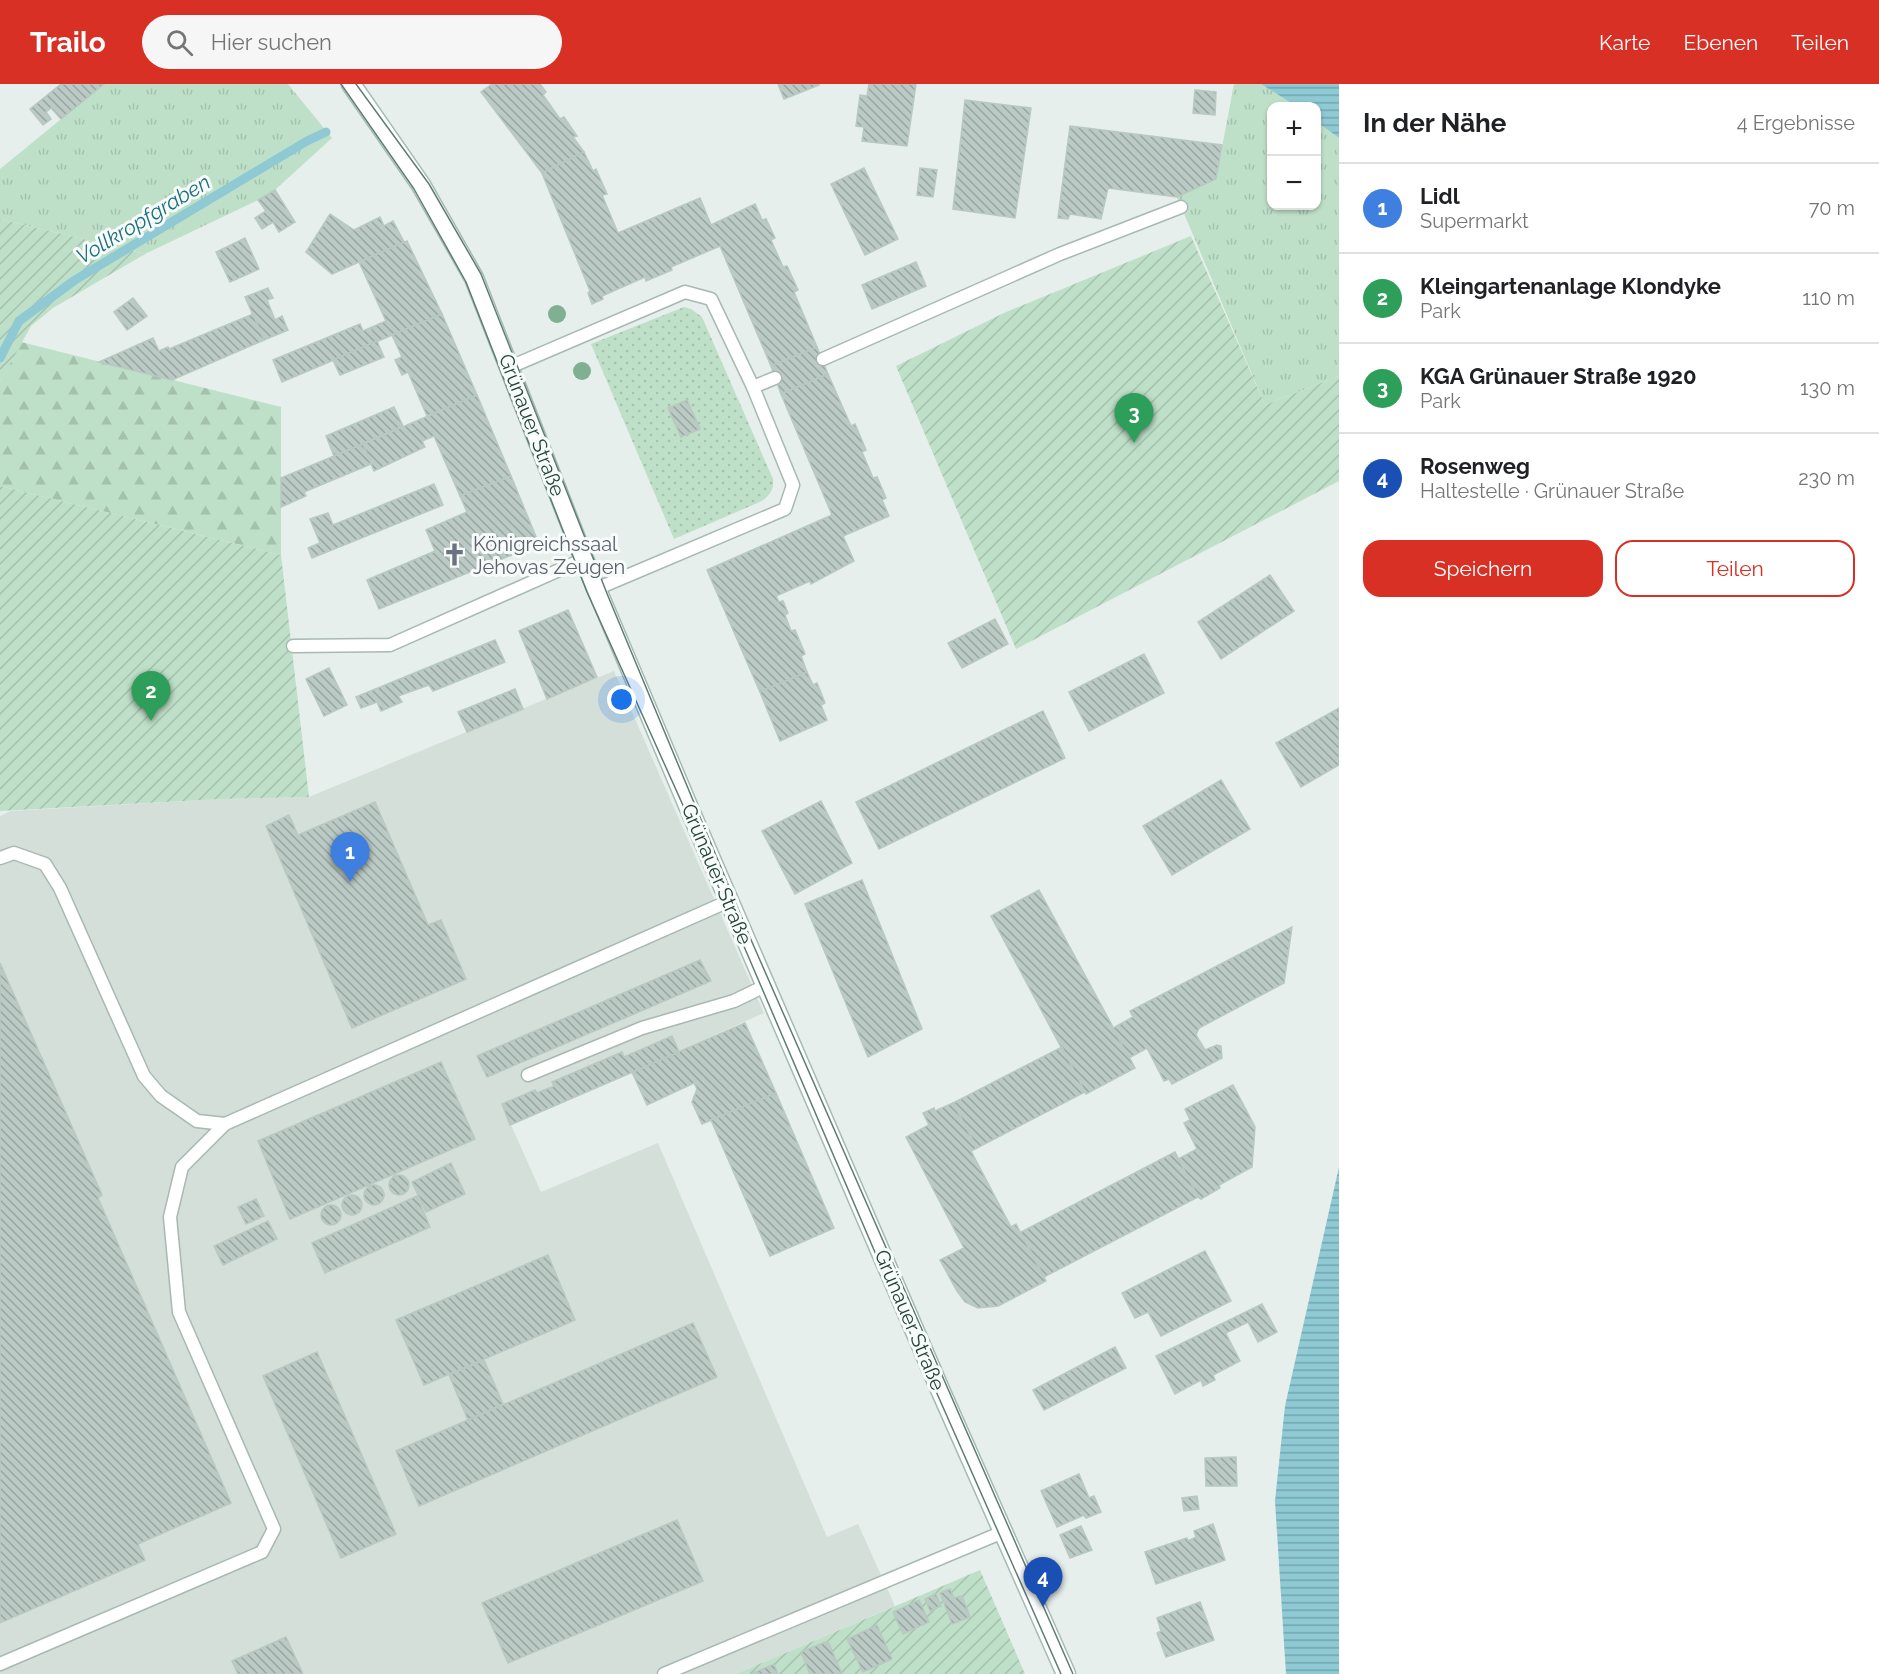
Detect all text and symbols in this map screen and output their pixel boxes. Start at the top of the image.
search box [142,15,562,69]
text: Trailo [30,26,106,59]
icon: search [163,26,196,59]
text: Hier suchen [211,29,332,55]
text: Karte [1599,30,1650,55]
text: Ebenen [1683,30,1758,55]
text: Teilen [1791,30,1849,55]
map controls [1267,102,1321,210]
button: + [1267,102,1321,156]
text: In der Nähe [1363,108,1506,138]
text: 4 Ergebnisse [1737,111,1855,135]
button: − [1267,156,1321,210]
water label: Vollkropfgraben [71,169,215,269]
text: Lidl [1420,183,1460,209]
text: 1 [1378,196,1387,220]
text: 70 m [1809,196,1855,220]
text: Supermarkt [1420,209,1529,233]
text: Kleingartenanlage Klondyke [1420,273,1721,299]
text: 2 [1377,286,1388,310]
text: 110 m [1802,286,1855,310]
text: Park [1420,299,1461,323]
street label: Grünauer Straße [494,351,570,500]
text: KGA Grünauer Straße 1920 [1420,363,1696,389]
text: 3 [1377,376,1388,400]
text: 130 m [1800,376,1855,400]
text: Park [1420,389,1461,413]
pin: 3 [1114,394,1154,443]
text: Rosenweg [1420,453,1530,479]
text: 4 [1377,466,1388,490]
text: 230 m [1798,466,1855,490]
text: Haltestelle · Grünauer Straße [1420,479,1684,503]
place label: Königreichssaal Jehovas Zeugen [473,532,625,579]
button: Speichern [1363,540,1603,597]
button: Teilen [1615,540,1855,597]
church icon: Königreichssaal Jehovas Zeugen [442,542,468,568]
pin: 2 [132,672,170,721]
your location [607,685,636,714]
street label: Grünauer Straße [677,800,758,948]
pin: 1 [330,832,370,882]
street label: Grünauer Straße [870,1246,951,1394]
pin: 4 [1024,1558,1062,1607]

